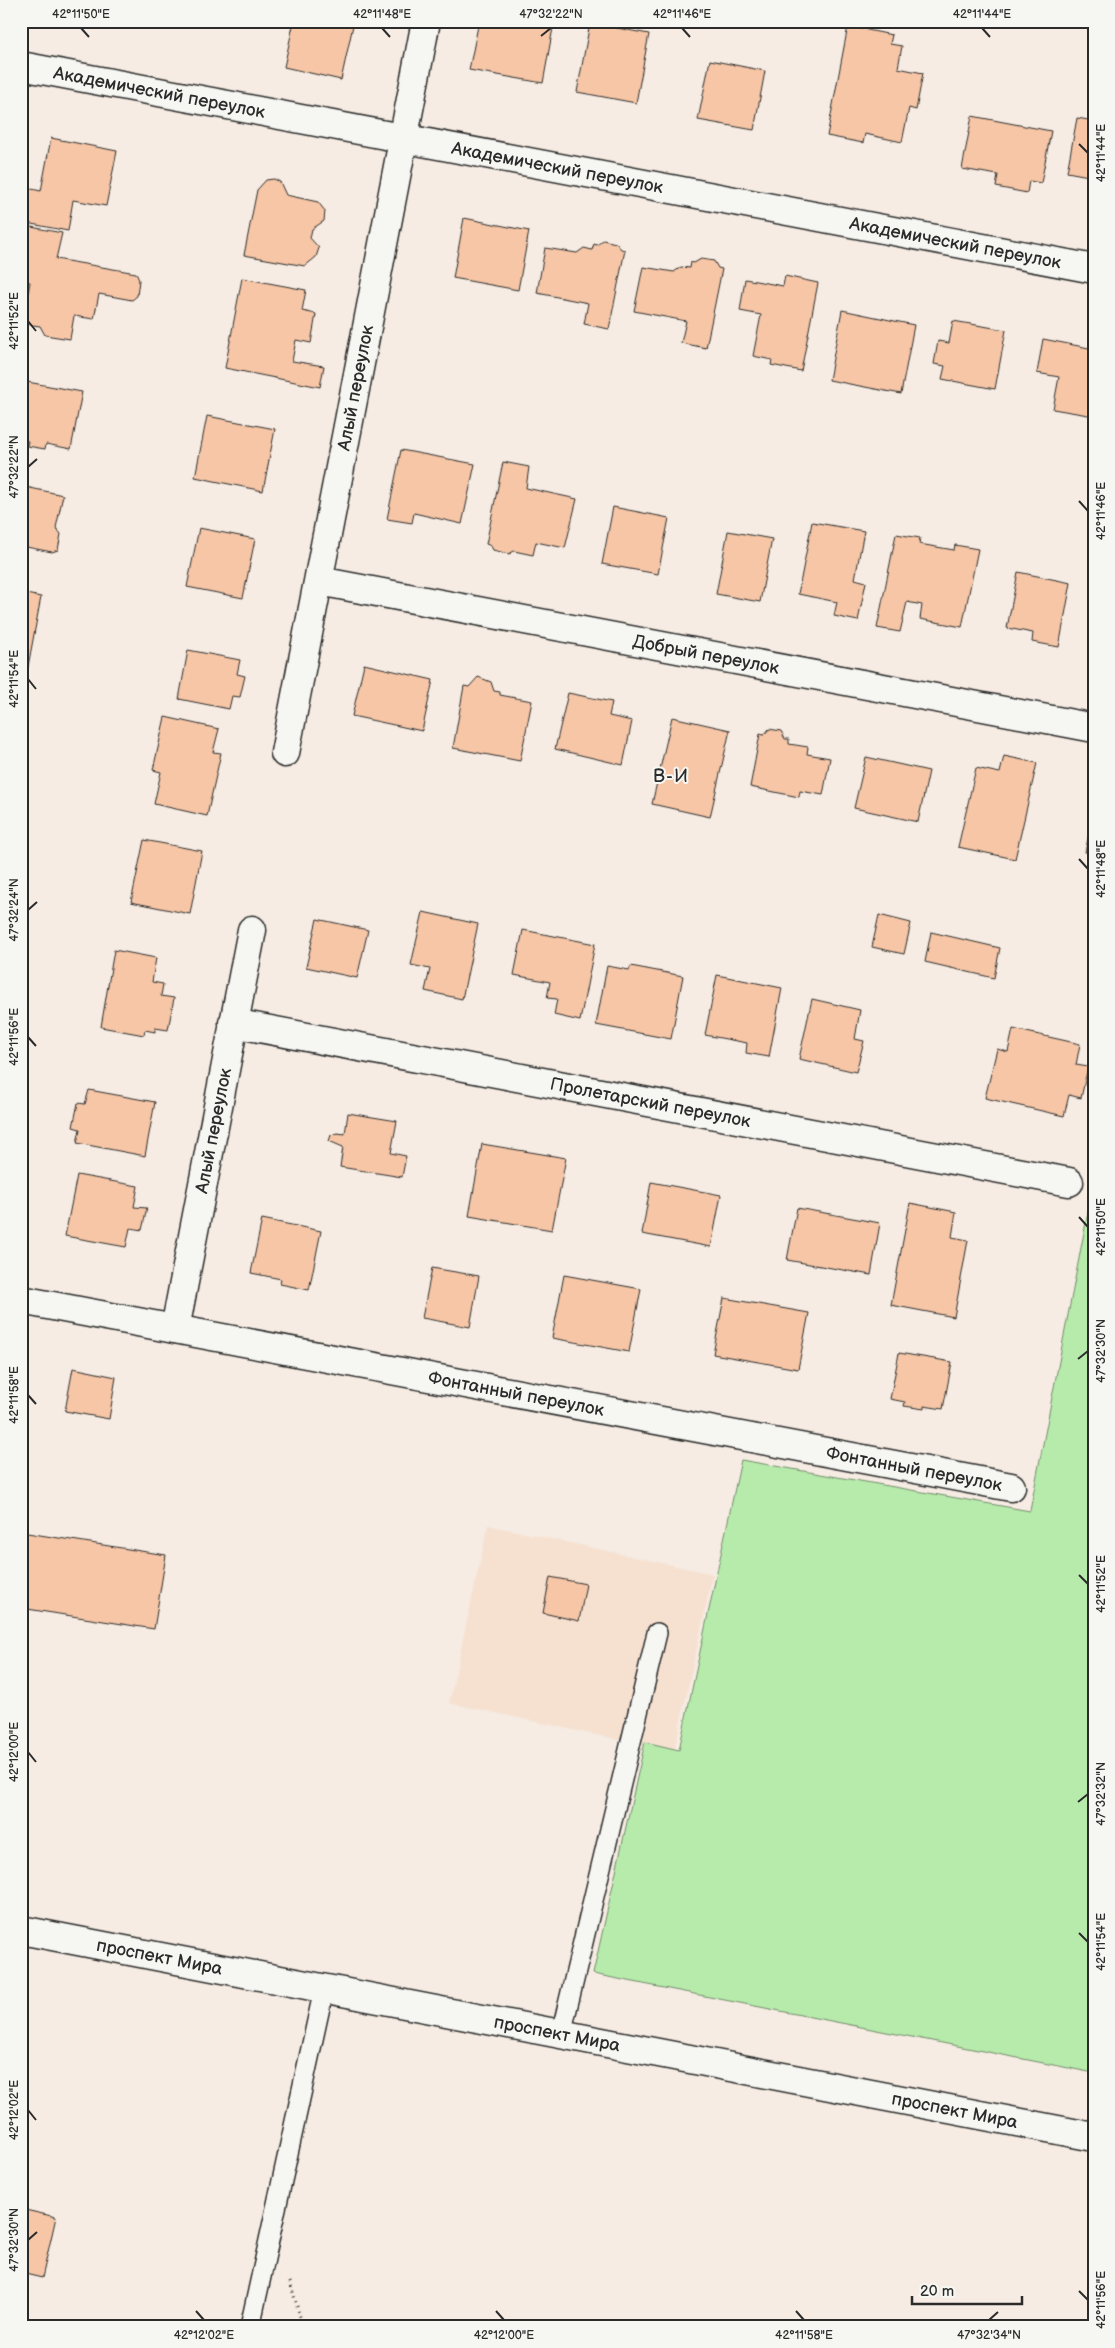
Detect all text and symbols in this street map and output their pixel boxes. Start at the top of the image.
text: 42°11'50"E [52,7,110,22]
text: 42°11'48"E [353,7,411,22]
text: 47°32'22"N [519,7,583,22]
text: 42°11'46"E [653,7,711,22]
text: 42°11'44"E [953,7,1011,22]
street label: Академический переулок [51,62,267,123]
text: 42°11'44"E [1094,124,1109,182]
street label: Академический переулок [449,138,665,198]
street label: Академический переулок [847,213,1063,274]
text: 42°11'52"E [7,292,22,350]
street label: Алый переулок [333,323,378,453]
text: 47°32'22"N [7,435,22,499]
text: 42°11'46"E [1094,482,1109,540]
street label: Добрый переулок [631,631,781,679]
text: 42°11'54"E [7,650,22,708]
district label: В-И [653,765,689,788]
text: 42°11'48"E [1094,840,1109,898]
text: 47°32'24"N [7,878,22,942]
text: 42°11'56"E [7,1008,22,1066]
street label: Алый переулок [191,1066,236,1196]
street label: Пролетарский переулок [548,1074,753,1132]
text: 42°11'50"E [1094,1198,1109,1256]
text: 47°32'30"N [1094,1319,1109,1383]
text: 42°11'58"E [7,1366,22,1424]
street label: Фонтанный переулок [426,1367,606,1421]
street label: Фонтанный переулок [824,1442,1004,1496]
text: 42°11'52"E [1094,1555,1109,1613]
text: 42°12'00"E [7,1722,22,1782]
text: 47°32'32"N [1094,1762,1109,1826]
text: 42°11'54"E [1094,1913,1109,1971]
street label: проспект Мира [94,1935,225,1980]
street label: проспект Мира [492,2011,622,2056]
text: 42°12'02"E [7,2080,22,2140]
street label: проспект Мира [890,2088,1020,2133]
text: 47°32'30"N [7,2208,22,2272]
text: 42°11'56"E [1094,2271,1109,2329]
scale bar [912,2273,1022,2305]
text: 20 m [920,2282,954,2301]
text: 42°12'02"E [174,2328,234,2343]
text: 42°12'00"E [474,2328,534,2343]
text: 42°11'58"E [775,2328,833,2343]
text: 47°32'34"N [957,2328,1021,2343]

